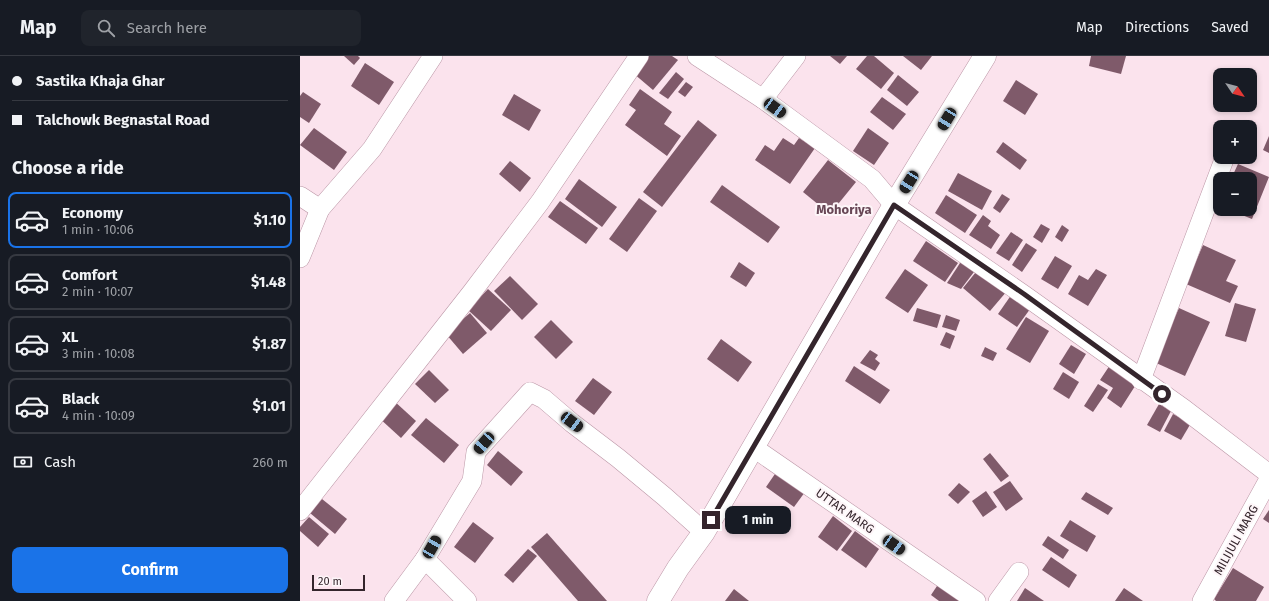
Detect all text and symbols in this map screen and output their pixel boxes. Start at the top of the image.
search box [81,10,361,46]
text: Map [20,16,57,39]
icon: search [95,17,117,39]
text: Search here [127,19,207,37]
text: Map [1076,19,1103,36]
text: Directions [1125,19,1189,36]
text: Saved [1211,19,1249,36]
north arrow [1213,68,1257,112]
map controls [1213,68,1257,216]
text: Sastika Khaja Ghar [36,72,165,90]
car [762,96,788,120]
car [936,106,958,132]
text: Talchowk Begnastal Road [36,111,210,129]
button: + [1213,120,1257,164]
text: Choose a ride [12,157,124,179]
car [898,169,920,195]
button: − [1213,172,1257,216]
icon: car [14,202,50,238]
district label: Mohoriya [816,202,872,217]
text: Economy [62,204,123,222]
text: $1.10 [254,211,286,229]
text: 1 min · 10:06 [62,222,134,237]
icon: car [14,264,50,300]
text: Comfort [62,266,118,284]
text: $1.48 [251,273,286,291]
text: 2 min · 10:07 [62,284,133,299]
icon: car [14,326,50,362]
text: XL [62,328,78,346]
text: $1.87 [252,335,286,353]
text: 3 min · 10:08 [62,346,135,361]
route start [1153,385,1171,403]
icon: car [14,388,50,424]
text: Black [62,390,99,408]
text: $1.01 [253,397,286,415]
text: 4 min · 10:09 [62,408,135,423]
car [559,410,585,434]
car [472,430,496,456]
icon: cash [12,451,34,473]
text: Cash [44,453,76,471]
text: 260 m [253,455,288,470]
street label: UTTAR MARG [813,486,877,536]
street label: MILIJULI MARG [1211,503,1261,577]
callout: 1 min [725,506,791,534]
route end [702,511,720,529]
text: 1 min [742,512,774,527]
car [881,533,907,557]
car [421,534,443,560]
button: Confirm [12,547,288,593]
scale bar [312,573,365,592]
text: 20 m [318,575,342,588]

